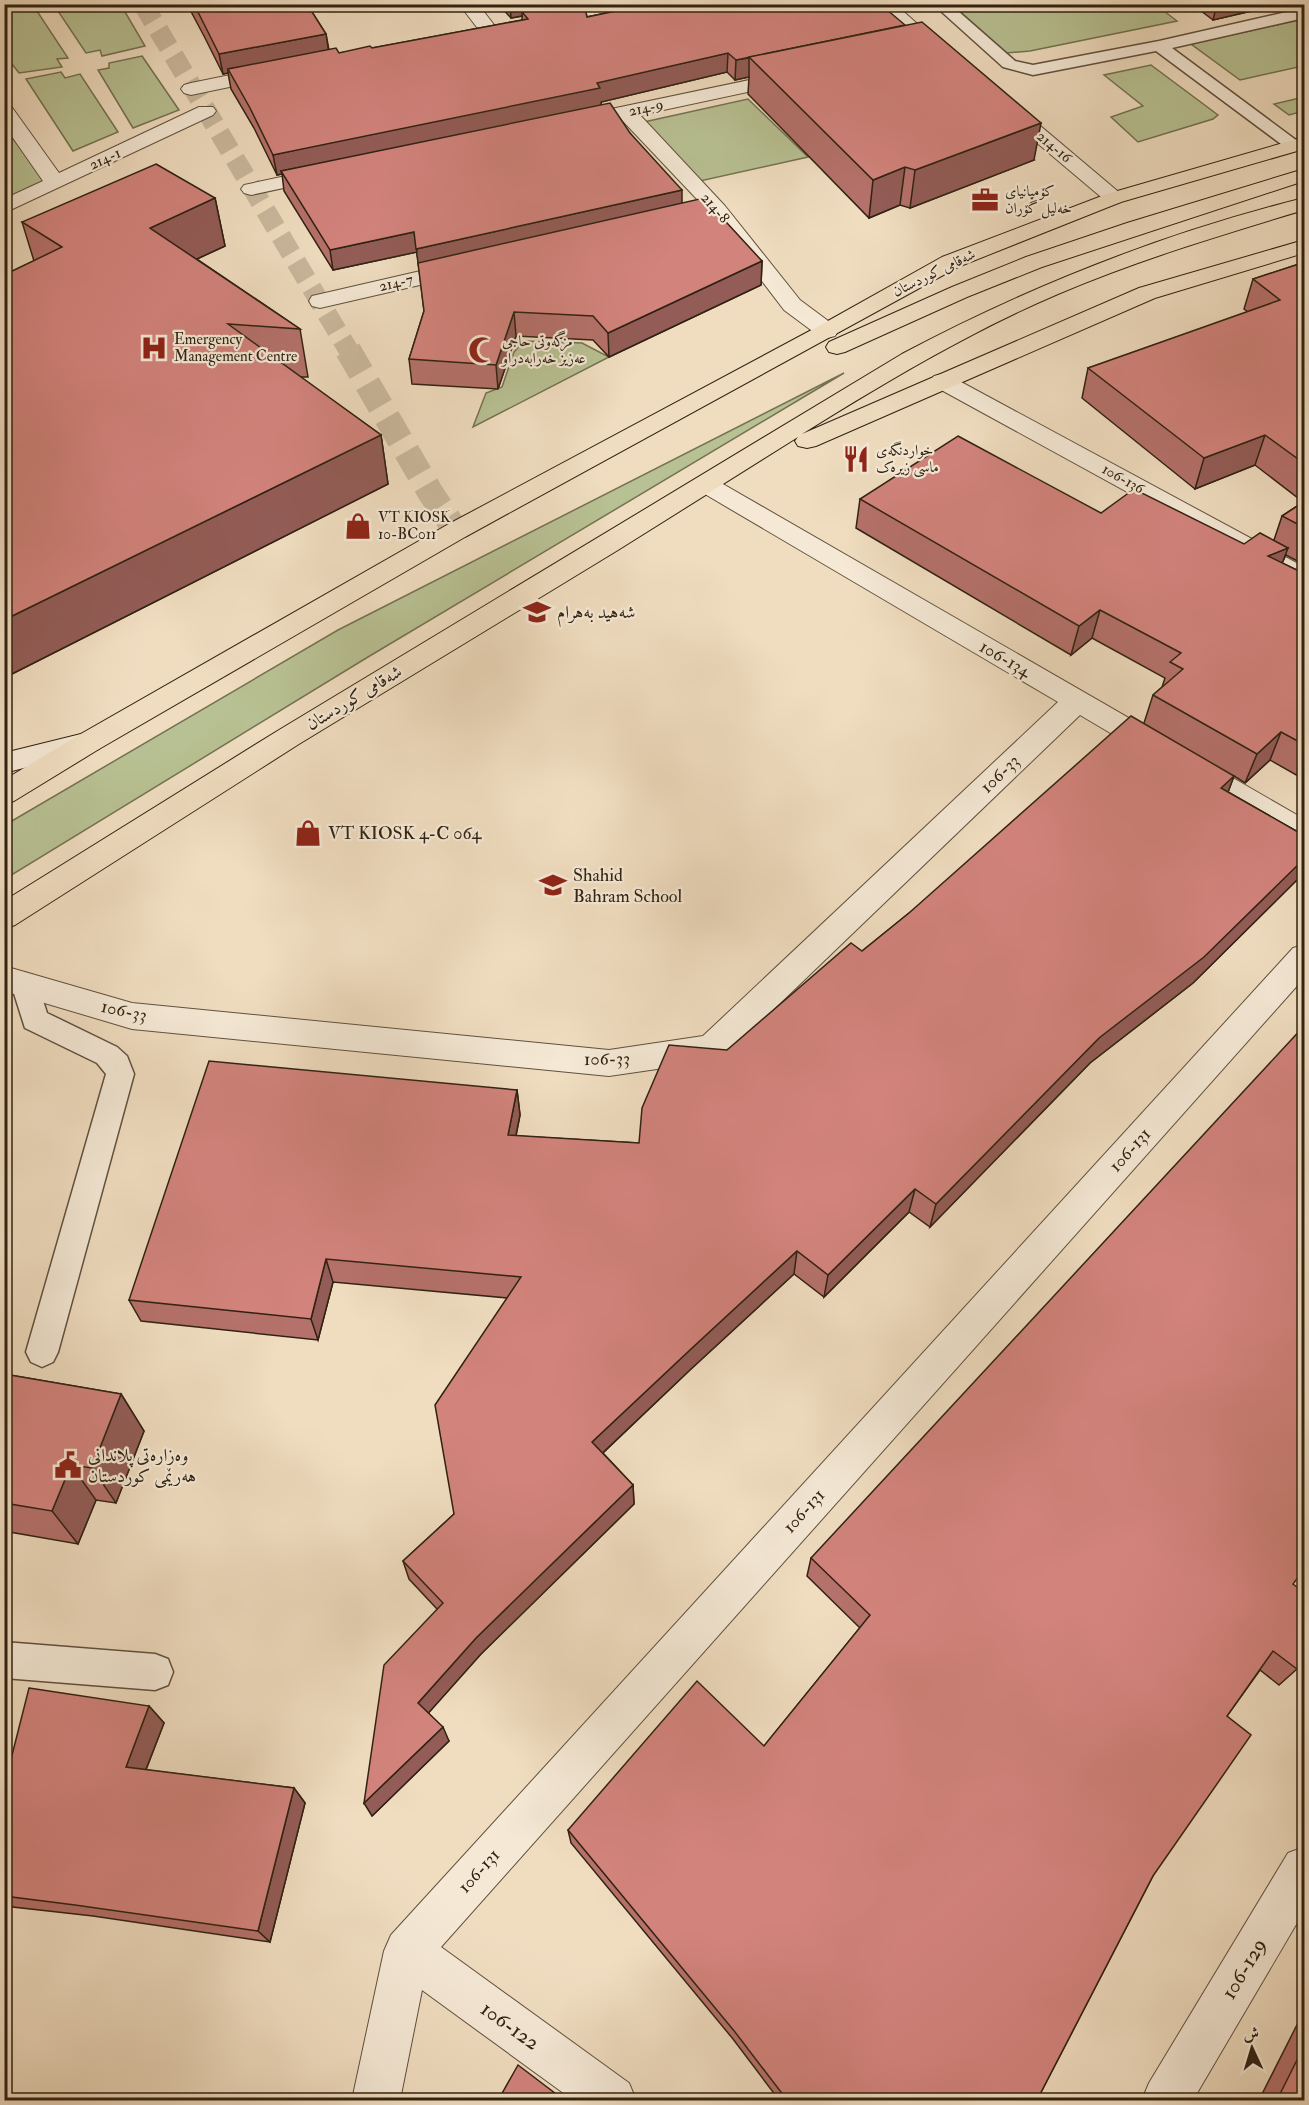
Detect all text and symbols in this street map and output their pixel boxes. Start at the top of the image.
street label: 214-9 [627,95,665,121]
street label: 214-16 [1032,127,1077,168]
street label: 214-1 [86,143,124,175]
place label: کۆمپانیای خەلیل گۆران [1005,182,1072,219]
office icon: کۆمپانیای خەلیل گۆران [970,185,1000,215]
street label: 214-8 [697,189,733,227]
street label: شەقامی کوردستان [889,245,979,301]
street label: 214-7 [377,270,415,296]
place label: Emergency Management Centre [174,330,297,366]
place label: مزگەوتی حاجی عەزیز خەرابەدراو [500,330,586,368]
hospital icon: Emergency Management Centre [139,333,169,363]
mosque icon: مزگەوتی حاجی عەزیز خەرابەدراو [467,335,497,365]
place label: خواردنگەی ماسی زیرەک [876,441,939,478]
restaurant icon: خواردنگەی ماسی زیرەک [841,444,871,474]
street label: 106-136 [1098,460,1149,499]
place label: VT KIOSK 10-BC011 [378,508,451,544]
shop icon: VT KIOSK 10-BC011 [343,511,373,541]
school or university icon: شەهید بەهرام [522,597,552,627]
place label: شەهید بەهرام [557,601,635,628]
street label: 106-134 [975,635,1036,683]
street label: شەقامی کوردستان [302,660,406,736]
street label: 106-33 [975,750,1025,798]
shop icon: VT KIOSK 4-C 064 [293,818,323,848]
place label: VT KIOSK 4-C 064 [328,822,482,845]
place label: Shahid Bahram School [573,864,682,908]
school or university icon: Shahid Bahram School [538,870,568,900]
street label: 106-33 [99,995,149,1027]
street label: 106-33 [584,1047,630,1071]
street label: 106-131 [1104,1123,1156,1177]
place label: وەزارەتی پلاندانی هەرێمی کوردستان [88,1444,196,1488]
public building icon: وەزارەتی پلاندانی هەرێمی کوردستان [53,1450,83,1480]
street label: 106-131 [778,1484,830,1538]
street label: 106-131 [453,1844,505,1898]
street label: 106-129 [1215,1934,1273,2004]
street label: 106-122 [475,1996,545,2056]
north arrow [1222,2018,1282,2078]
text: ش [1242,2024,1260,2045]

